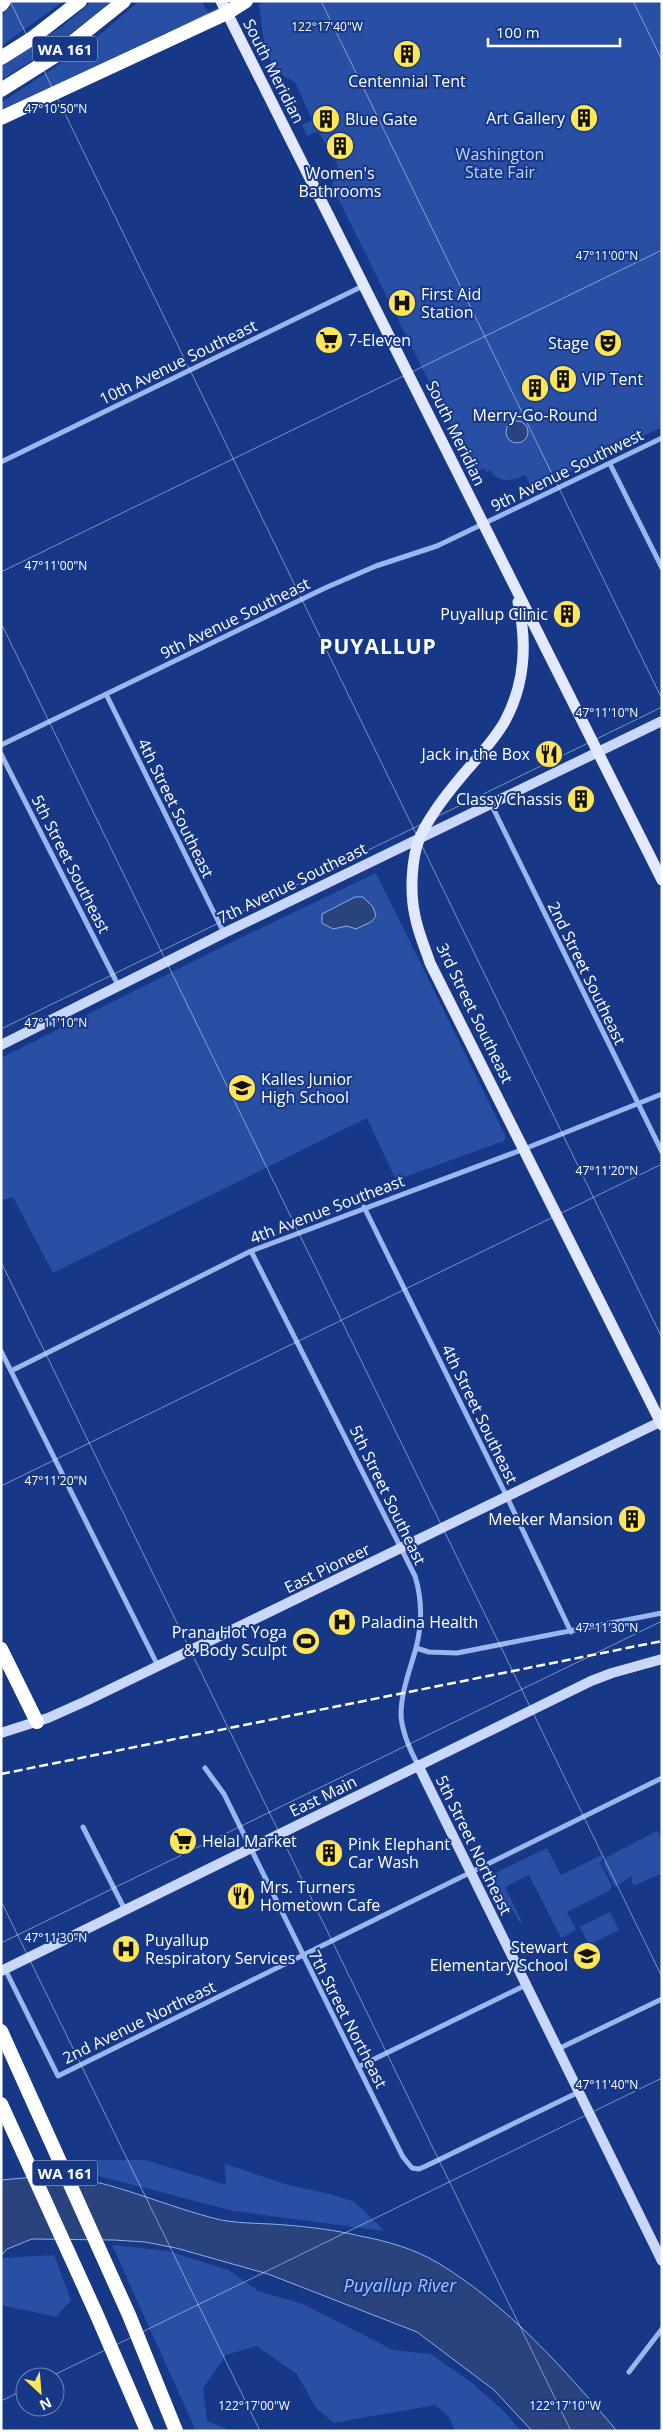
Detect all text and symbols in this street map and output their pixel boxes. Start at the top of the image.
street label: South Meridian [238,15,310,127]
scale bar [488,15,620,47]
text: 122°17'40"W [291,18,363,35]
text: 100 m [496,22,540,42]
road number: WA 161 [32,36,98,62]
building icon: Centennial Tent [392,39,422,69]
place label: Centennial Tent [348,70,466,92]
text: 47°10'50"N [25,100,87,117]
building icon: Art Gallery [569,103,599,133]
building icon: Blue Gate [311,104,341,134]
place label: Art Gallery [486,107,566,129]
place label: Blue Gate [345,108,418,130]
building icon: Women's Bathrooms [325,131,355,161]
park label: Washington State Fair [456,143,544,183]
place label: Women's Bathrooms [299,162,381,202]
text: 47°11'00"N [576,247,638,264]
place label: First Aid Station [421,283,481,323]
hospital icon: First Aid Station [387,288,417,318]
street label: 10th Avenue Southeast [96,314,261,410]
supermarket icon: 7-Eleven [314,325,344,355]
theatre icon: Stage [593,328,623,358]
place label: 7-Eleven [348,329,411,351]
place label: Stage [548,332,589,354]
building icon: VIP Tent [548,364,578,394]
place label: VIP Tent [582,368,643,390]
building icon: Merry-Go-Round [520,373,550,403]
street label: South Meridian [421,377,491,489]
place label: Merry-Go-Round [473,404,597,426]
street label: 9th Avenue Southwest [487,423,647,517]
text: 47°11'00"N [25,557,87,574]
street label: 9th Avenue Southeast [157,572,314,664]
building icon: Puyallup Clinic [552,599,582,629]
place label: Puyallup Clinic [440,603,548,625]
district label: PUYALLUP [319,632,437,660]
text: 47°11'10"N [576,704,638,721]
street label: 4th Street Southeast [133,735,219,882]
restaurant icon: Jack in the Box [534,739,564,769]
place label: Jack in the Box [420,743,531,765]
building icon: Classy Chassis [566,784,596,814]
place label: Classy Chassis [456,788,562,810]
street label: 5th Street Southeast [27,791,116,937]
street label: 7th Avenue Southeast [214,837,371,929]
street label: 2nd Street Southeast [543,898,631,1048]
street label: 3rd Street Southeast [431,939,519,1087]
text: 47°11'10"N [25,1014,87,1031]
place label: Kalles Junior High School [261,1068,353,1108]
school or university icon: Kalles Junior High School [227,1073,257,1103]
text: 47°11'20"N [576,1162,638,1179]
street label: 4th Avenue Southeast [247,1169,408,1249]
street label: 4th Street Southeast [437,1341,523,1488]
street label: 5th Street Southeast [345,1422,431,1569]
text: 47°11'20"N [25,1472,87,1489]
building icon: Meeker Mansion [617,1504,647,1534]
place label: Meeker Mansion [488,1508,613,1530]
street label: East Pioneer [280,1538,374,1598]
hospital icon: Paladina Health [327,1607,357,1637]
place label: Paladina Health [361,1611,478,1633]
text: 47°11'30"N [576,1619,638,1636]
place label: Prana Hot Yoga & Body Sculpt [172,1621,287,1661]
sports icon: Prana Hot Yoga & Body Sculpt [291,1626,321,1656]
street label: East Main [286,1770,360,1822]
street label: 5th Street Northeast [431,1772,517,1919]
supermarket icon: Helal Market [168,1826,198,1856]
place label: Helal Market [202,1830,297,1852]
place label: Pink Elephant Car Wash [348,1833,450,1873]
building icon: Pink Elephant Car Wash [314,1838,344,1868]
place label: Mrs. Turners Hometown Cafe [260,1876,380,1916]
restaurant icon: Mrs. Turners Hometown Cafe [226,1881,256,1911]
text: 47°11'30"N [25,1929,87,1946]
place label: Puyallup Respiratory Services [145,1929,295,1969]
hospital icon: Puyallup Respiratory Services [111,1934,141,1964]
place label: Stewart Elementary School [430,1936,568,1976]
school or university icon: Stewart Elementary School [572,1941,602,1971]
street label: 7th Street Northeast [304,1946,393,2092]
street label: 2nd Avenue Northeast [59,1975,219,2069]
text: 47°11'40"N [576,2076,638,2093]
road number: WA 161 [32,2160,98,2186]
water label: Puyallup River [344,2273,457,2297]
north arrow [15,2367,65,2417]
text: N [37,2393,55,2415]
text: 122°17'00"W [218,2397,290,2414]
text: 122°17'10"W [529,2397,601,2414]

